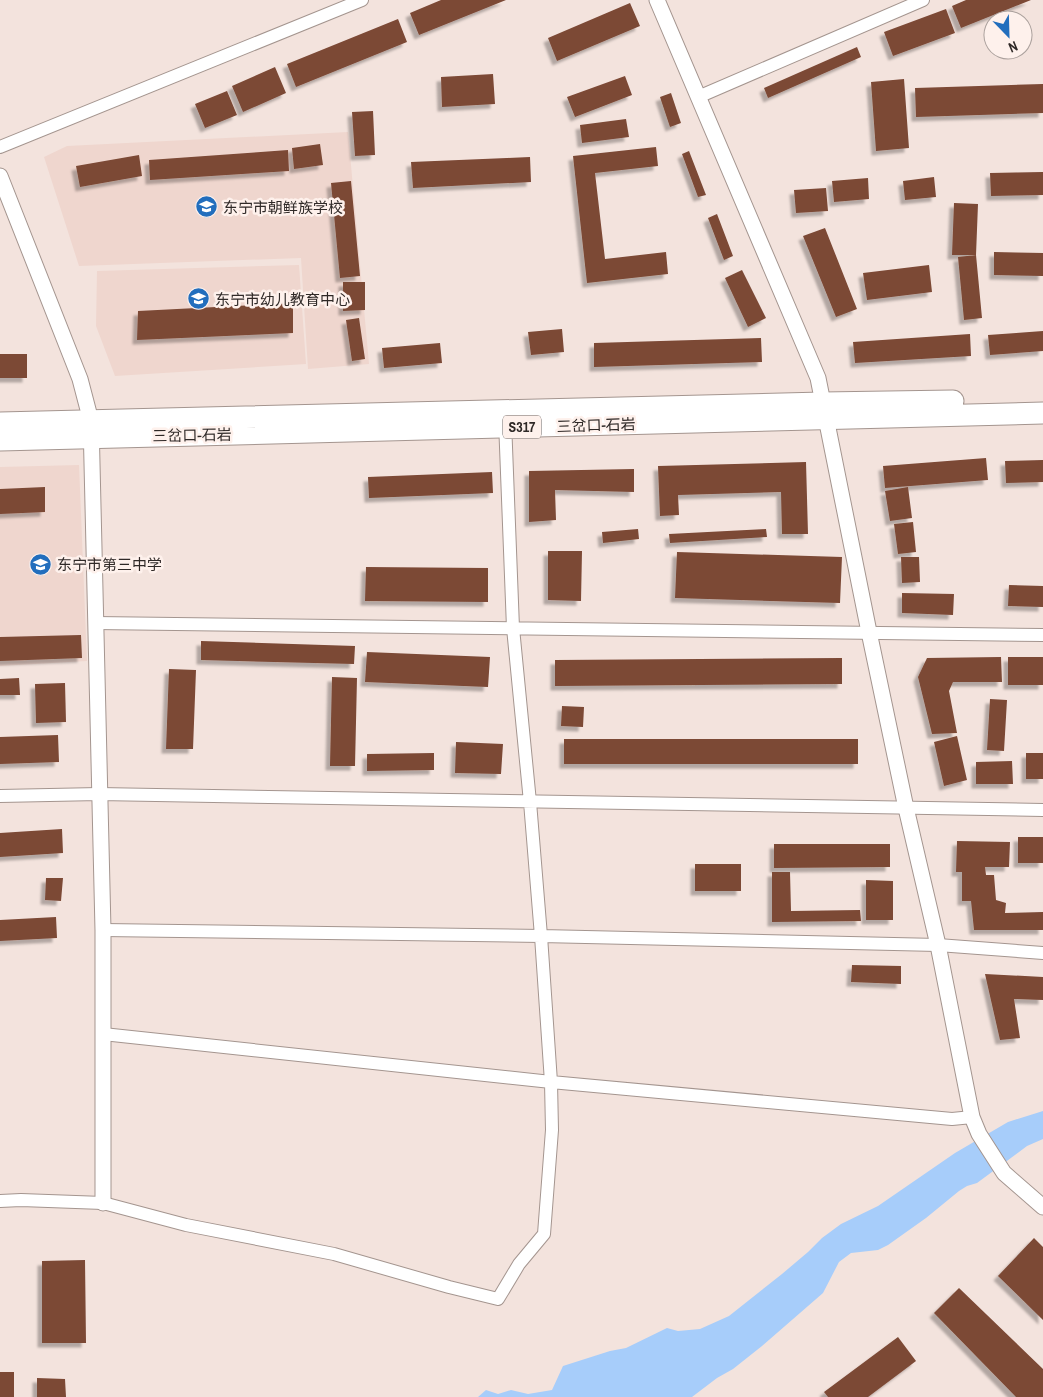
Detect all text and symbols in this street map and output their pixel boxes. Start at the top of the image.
north arrow [983,10,1033,60]
text: N [1006,37,1020,57]
school or university icon: 东宁市朝鲜族学校 [195,195,219,219]
place label: 东宁市朝鲜族学校 [223,197,343,218]
school or university icon: 东宁市幼儿教育中心 [187,287,211,311]
place label: 东宁市幼儿教育中心 [215,289,350,310]
street label: 三岔口-石岩 [556,413,636,437]
road number: S317 [503,416,541,438]
street label: 三岔口-石岩 [152,424,232,446]
school or university icon: 东宁市第三中学 [29,552,53,576]
place label: 东宁市第三中学 [57,554,162,575]

